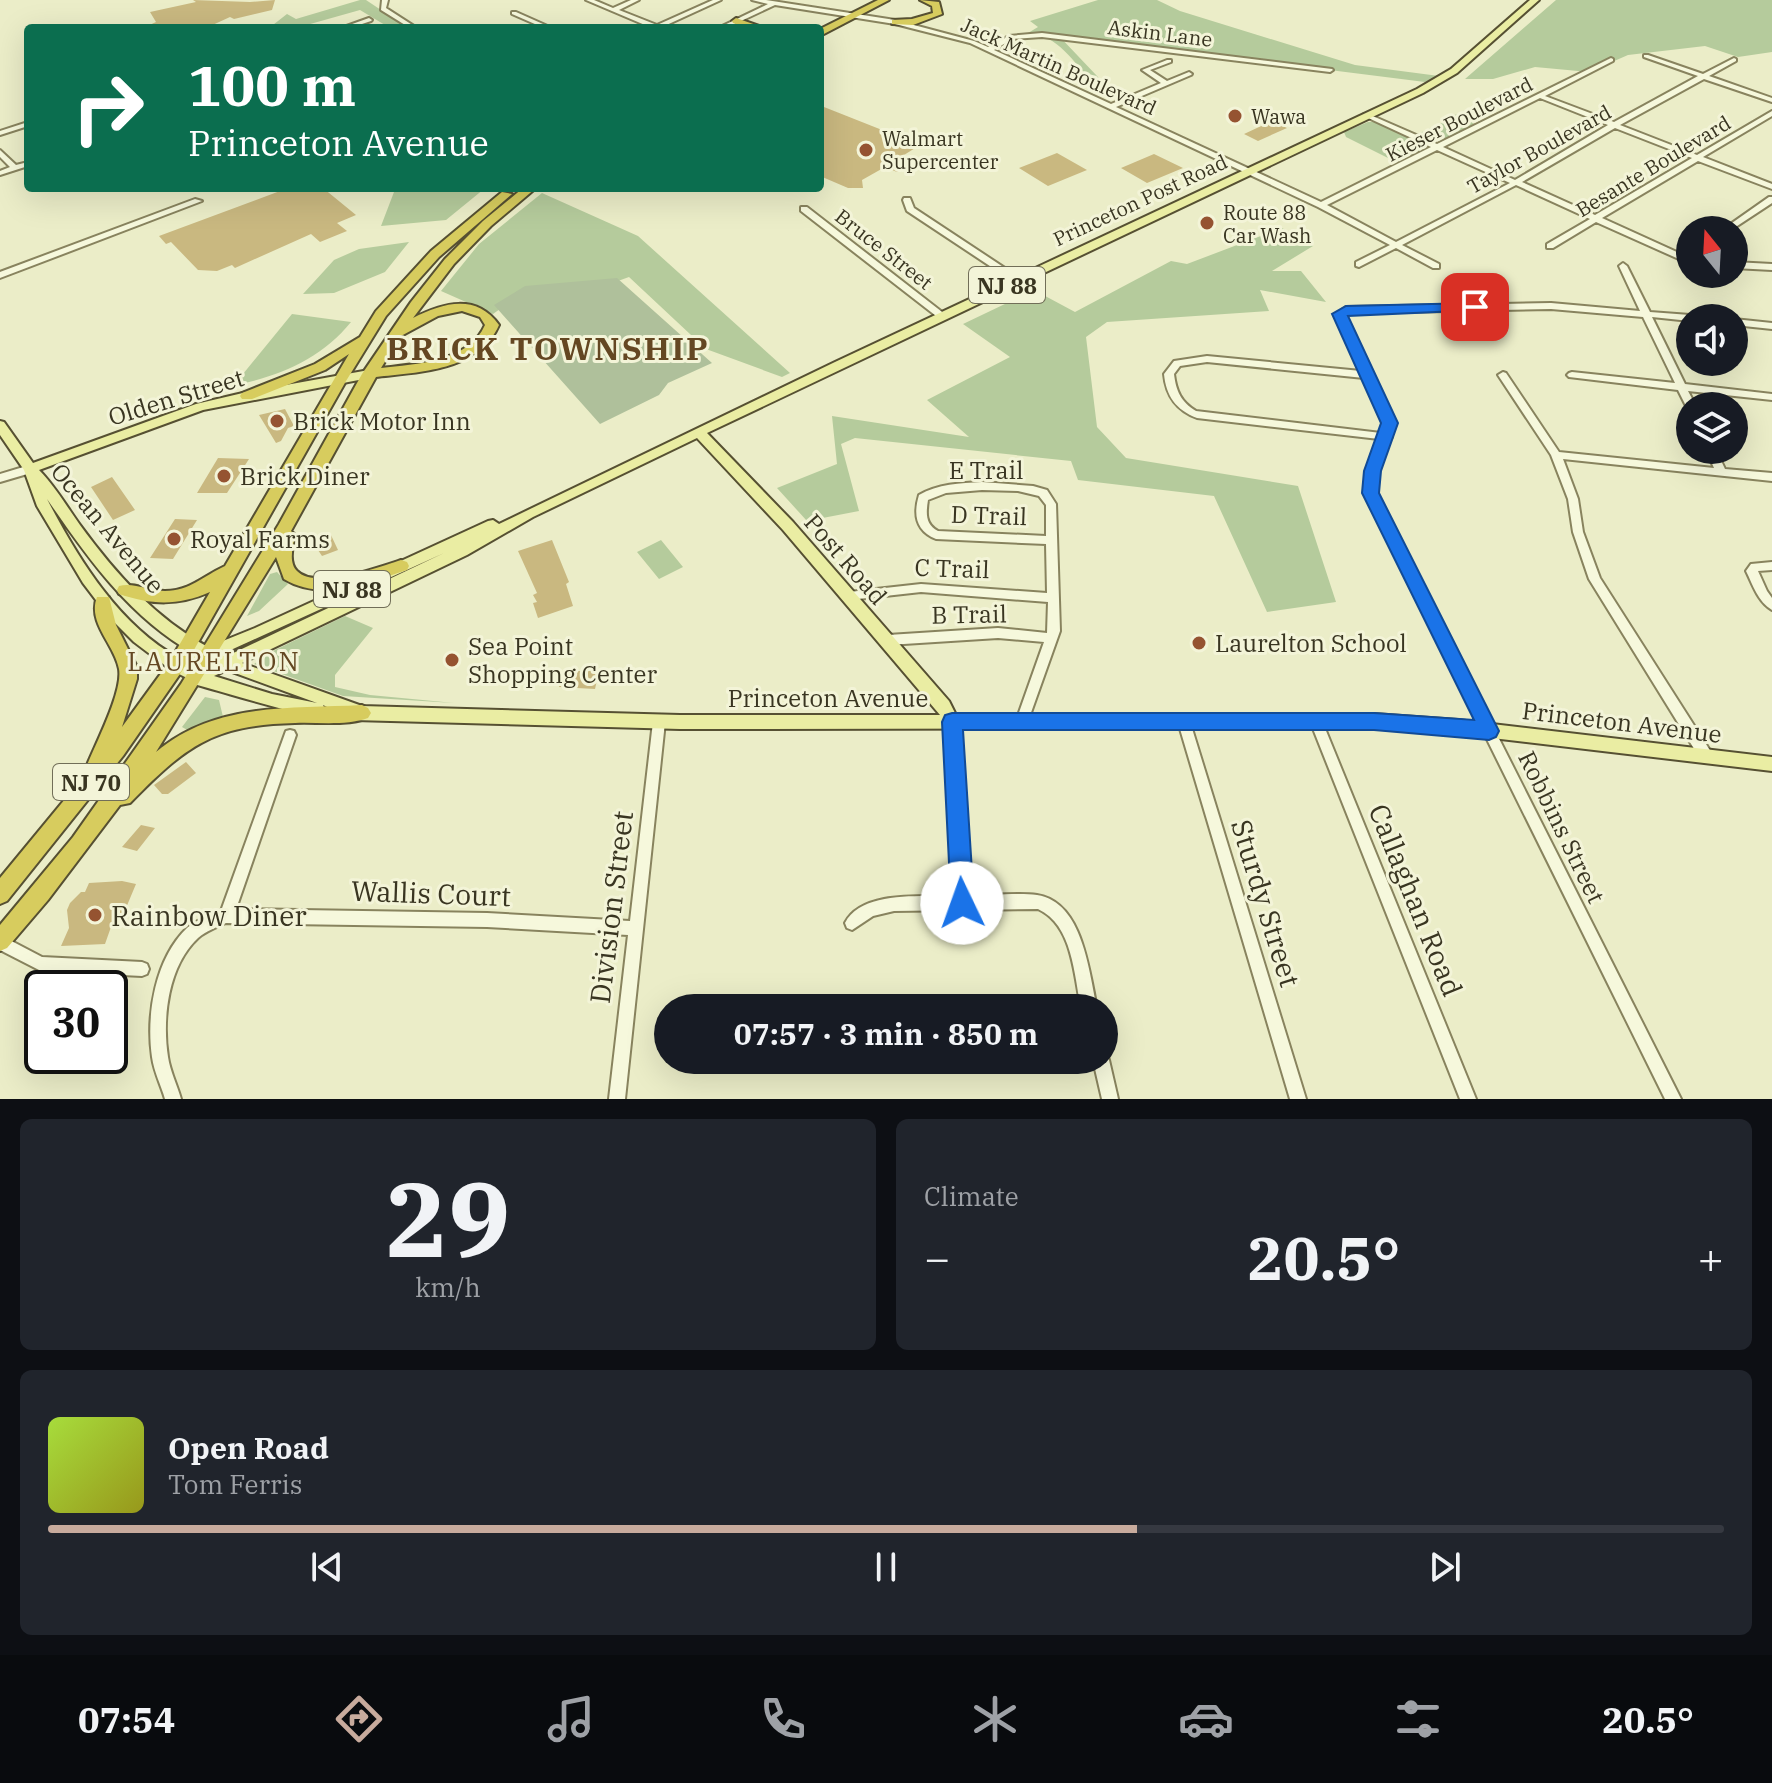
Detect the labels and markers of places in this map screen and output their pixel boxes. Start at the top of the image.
place label: Wawa [1251,103,1306,130]
marker: Wawa [1226,107,1244,125]
place label: Walmart Supercenter [882,125,999,175]
marker: Walmart Supercenter [857,141,875,159]
place label: Route 88 Car Wash [1223,199,1312,249]
marker: Route 88 Car Wash [1198,214,1216,232]
pin [1441,273,1509,341]
place label: Brick Motor Inn [293,405,471,437]
marker: Brick Motor Inn [268,412,286,430]
place label: Brick Diner [240,460,370,492]
marker: Brick Diner [215,467,233,485]
place label: Royal Farms [190,523,330,555]
marker: Royal Farms [165,530,183,548]
place label: Laurelton School [1215,627,1407,659]
place label: Sea Point Shopping Center [468,630,657,690]
marker: Laurelton School [1190,634,1208,652]
marker: Sea Point Shopping Center [443,651,461,669]
place label: Rainbow Diner [111,897,307,934]
marker: Rainbow Diner [86,906,104,924]

